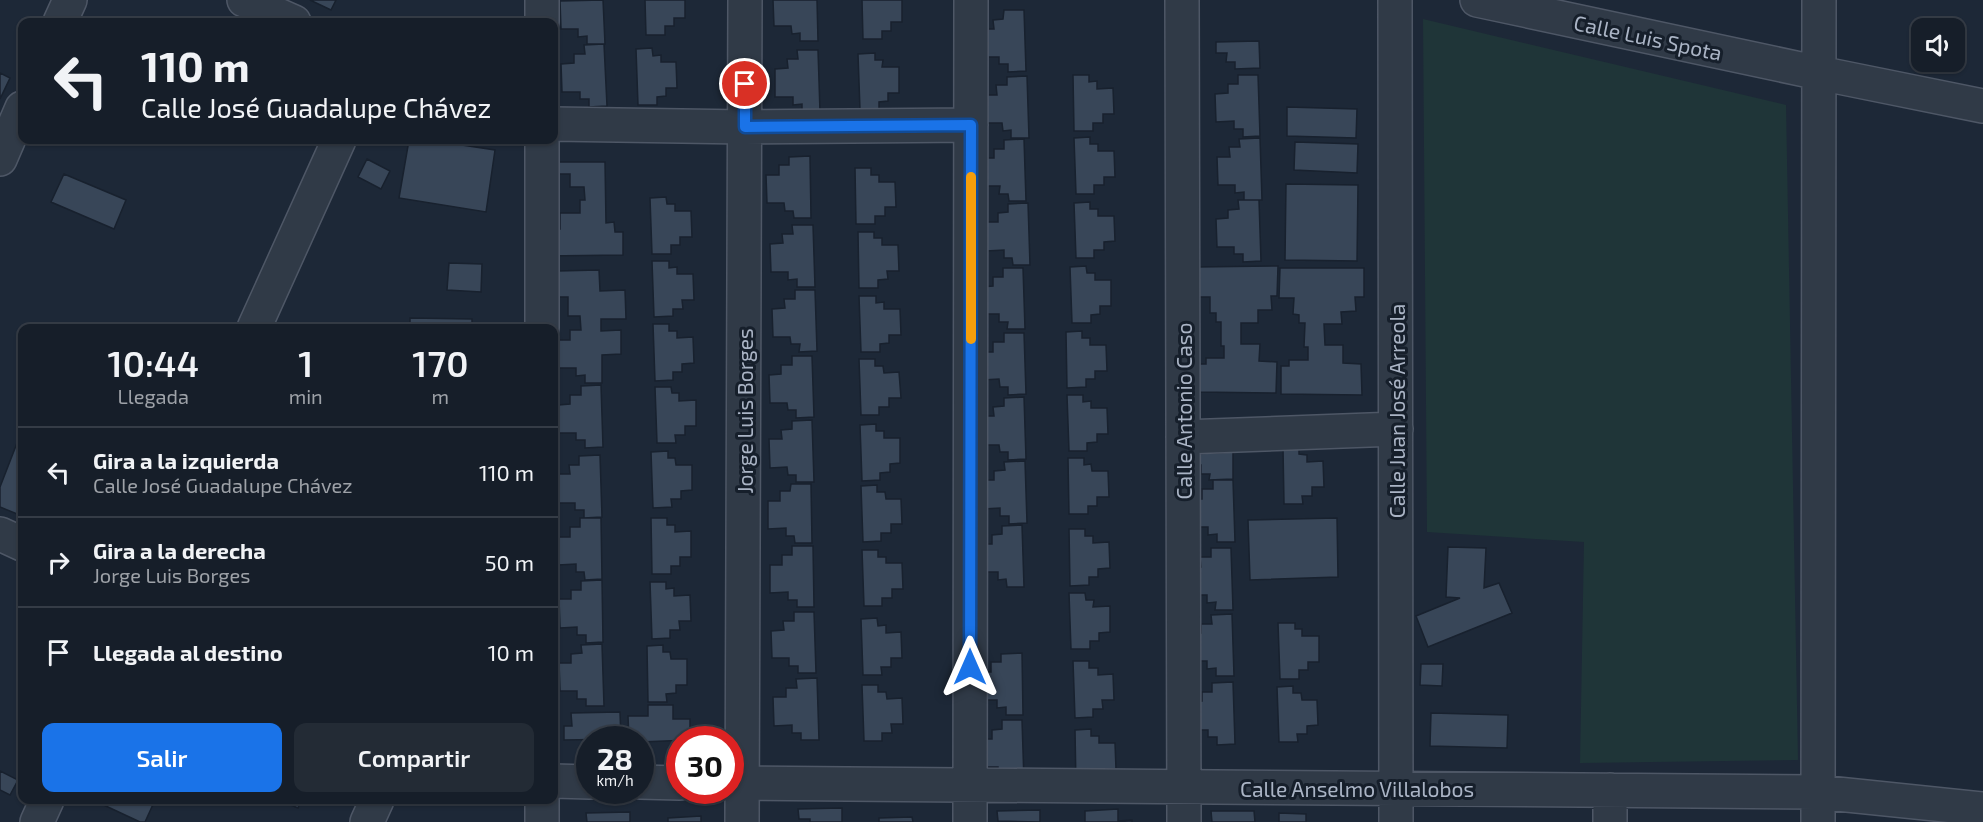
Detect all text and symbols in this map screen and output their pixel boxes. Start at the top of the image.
street label: Calle Luis Spota [1572,9,1724,65]
map controls [1911,18,1965,72]
button: sound [1911,18,1965,72]
text: 110 m [141,40,250,90]
icon: left [42,42,120,120]
pin [719,58,770,109]
icon: arrive [728,67,761,100]
text: Calle José Guadalupe Chávez [141,91,491,123]
street label: Calle Juan José Arreola [1384,304,1409,518]
street label: Calle Antonio Caso [1171,323,1196,499]
street label: Jorge Luis Borges [732,328,757,494]
text: 10:44 [108,341,199,384]
text: 1 [298,341,313,384]
text: 170 [412,341,468,384]
text: Llegada [118,384,189,408]
text: min [289,384,323,408]
text: m [432,384,449,408]
text: Gira a la izquierda [93,447,279,473]
icon: left [42,456,75,489]
text: 110 m [479,459,534,485]
text: Calle José Guadalupe Chávez [93,473,353,497]
text: Gira a la derecha [93,537,266,563]
icon: right [42,546,75,579]
text: 50 m [485,549,534,575]
text: Jorge Luis Borges [93,563,250,587]
position arrow [938,635,1002,699]
icon: arrive [42,636,75,669]
text: Llegada al destino [93,639,283,665]
text: 10 m [488,639,534,665]
button: Salir [42,723,282,792]
button: Compartir [294,723,534,792]
speed limit sign: 30 [666,726,744,804]
text: 28 [597,740,633,776]
text: km/h [596,771,634,789]
street label: Calle Anselmo Villalobos [1240,776,1474,801]

